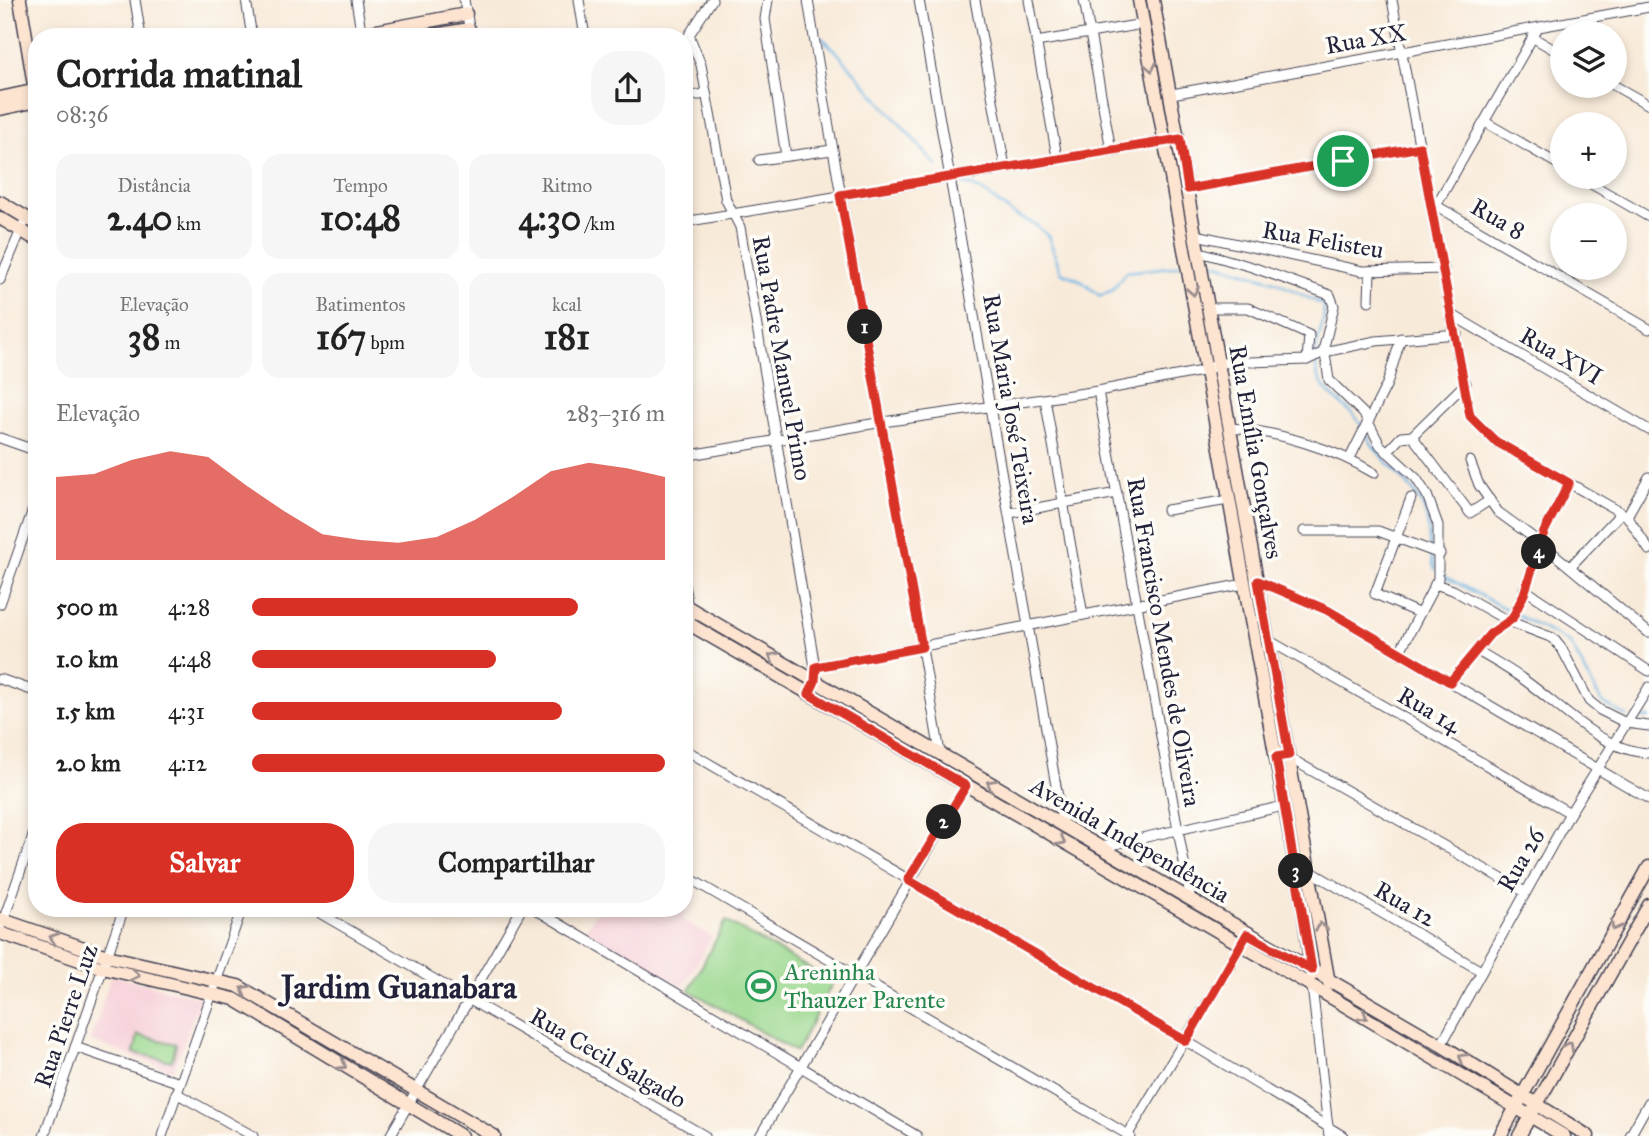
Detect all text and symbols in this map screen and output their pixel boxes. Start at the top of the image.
street label: Rua XX [1323,17,1409,61]
map controls [1550,21,1627,280]
button: layers [1550,21,1627,98]
text: Corrida matinal [56,51,302,97]
button: share [591,51,665,125]
one-way arrow [1143,61,1158,73]
text: 08:36 [56,100,108,128]
button: + [1550,112,1627,189]
pin [1313,131,1373,191]
icon: arrive [1324,142,1362,180]
text: Distância [117,174,191,197]
text: Tempo [333,174,388,197]
text: Ritmo [541,174,592,197]
street label: Rua 8 [1466,192,1530,246]
text: 2.40 [107,197,172,240]
text: 10:48 [320,197,401,240]
text: 4:30 [518,197,581,240]
button: − [1550,203,1627,280]
text: km [172,212,201,235]
text: /km [581,212,615,235]
street label: Rua Felisteu [1260,215,1386,265]
street label: Rua Padre Manuel Primo [746,233,818,483]
one-way arrow [1185,285,1200,297]
street label: Rua Maria José Teixeira [976,292,1046,527]
text: Elevação [119,293,189,316]
text: Batimentos [316,293,405,316]
text: kcal [552,293,582,316]
pin: 1 [848,310,882,344]
text: 1 [861,315,868,338]
text: 38 [128,316,160,359]
text: 167 [316,316,366,359]
text: 181 [544,316,590,359]
street label: Rua XVI [1514,320,1608,392]
text: m [160,331,181,354]
text: bpm [366,331,405,354]
street label: Rua Emília Gonçalves [1222,343,1290,561]
text: Elevação [56,399,140,427]
text: 283–316 m [566,399,665,427]
street label: Rua Francisco Mendes de Oliveira [1120,475,1208,810]
pin: 4 [1522,534,1556,570]
text: 4 [1533,540,1544,563]
text: 500 m [56,593,118,621]
text: 4:28 [168,593,210,621]
text: 1.0 km [56,645,118,673]
text: 4:48 [168,645,212,673]
one-way arrow [768,652,781,665]
street label: Rua 14 [1392,680,1466,740]
text: 1.5 km [56,697,115,725]
text: 4:31 [168,697,205,725]
text: 2.0 km [56,749,121,777]
text: 4:12 [168,749,207,777]
street label: Avenida Independência [1024,770,1236,910]
one-way arrow [986,779,999,792]
pin: 2 [926,804,962,840]
text: 2 [939,810,948,833]
street label: Rua 26 [1491,822,1552,897]
button: Salvar [56,823,354,903]
button: Compartilhar [368,823,665,903]
one-way arrow [1053,832,1066,845]
pin: 3 [1278,854,1314,888]
text: 3 [1292,859,1299,882]
street label: Rua 12 [1369,874,1441,934]
one-way arrow [1611,919,1624,932]
one-way arrow [1314,921,1329,933]
one-way arrow [48,932,60,946]
street label: Rua Pierre Luz [27,940,105,1092]
place label: Areninha Thauzer Parente [783,957,946,1015]
one-way arrow [129,967,141,982]
district label: Jardim Guanabara [277,968,518,1007]
sports icon: Areninha Thauzer Parente [744,969,778,1003]
one-way arrow [239,985,252,998]
street label: Rua Cecil Salgado [524,1001,692,1115]
one-way arrow [1356,1008,1369,1021]
one-way arrow [1561,1041,1574,1054]
one-way arrow [1457,1054,1470,1067]
one-way arrow [334,1056,347,1069]

